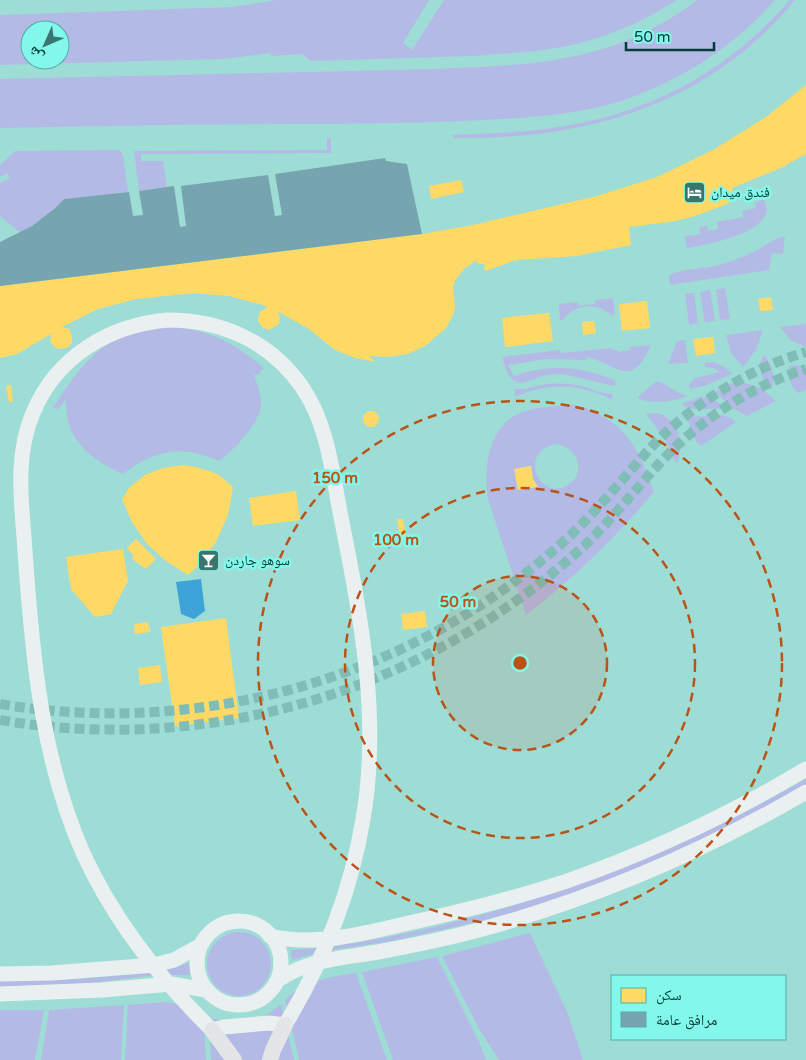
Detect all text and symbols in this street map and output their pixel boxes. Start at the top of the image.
north arrow [20,20,70,70]
scale bar [626,20,714,52]
text: 50 m [634,28,671,46]
text: ش [25,42,47,65]
hotel icon: فندق ميدان [683,180,707,204]
place label: فندق ميدان [711,184,770,201]
text: 150 m [312,469,358,487]
text: 100 m [373,531,419,549]
bar icon: سوهو جاردن [197,548,221,572]
place label: سوهو جاردن [225,552,290,569]
text: 50 m [440,593,476,611]
centre of rings [511,654,529,672]
legend [611,975,786,1040]
text: سكن [656,986,682,1005]
text: مرافق عامة [656,1011,717,1030]

